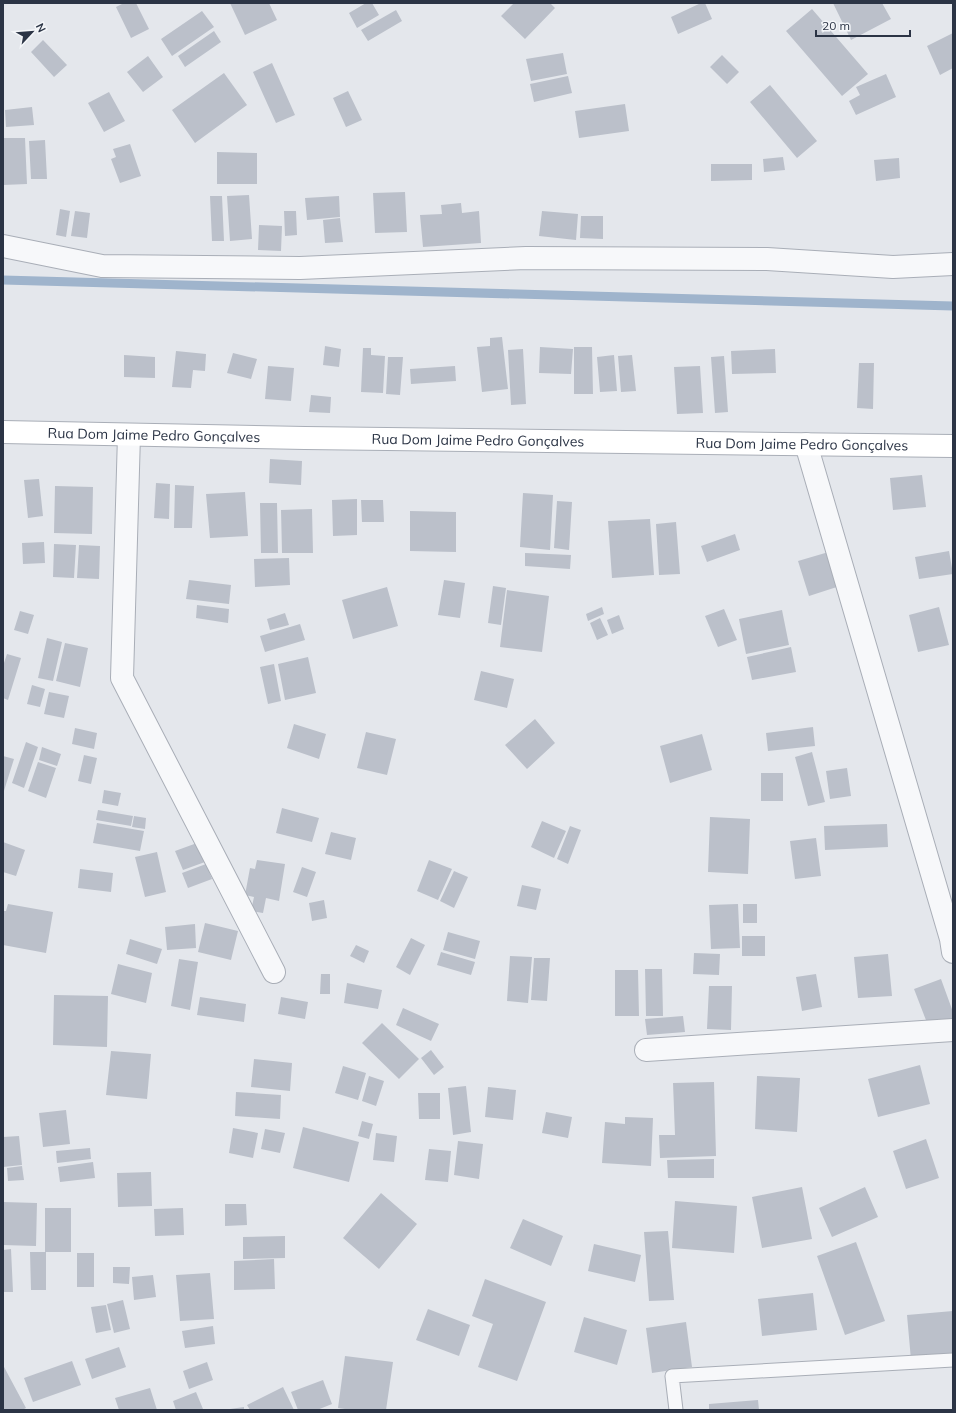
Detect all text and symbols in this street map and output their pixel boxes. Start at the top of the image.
north arrow [12,12,52,52]
scale bar [816,12,910,38]
text: 20 m [822,18,850,33]
text: N [33,21,49,34]
street label: Rua Dom Jaime Pedro Gonçalves [47,424,261,446]
street label: Rua Dom Jaime Pedro Gonçalves [371,430,584,450]
street label: Rua Dom Jaime Pedro Gonçalves [695,434,908,454]

